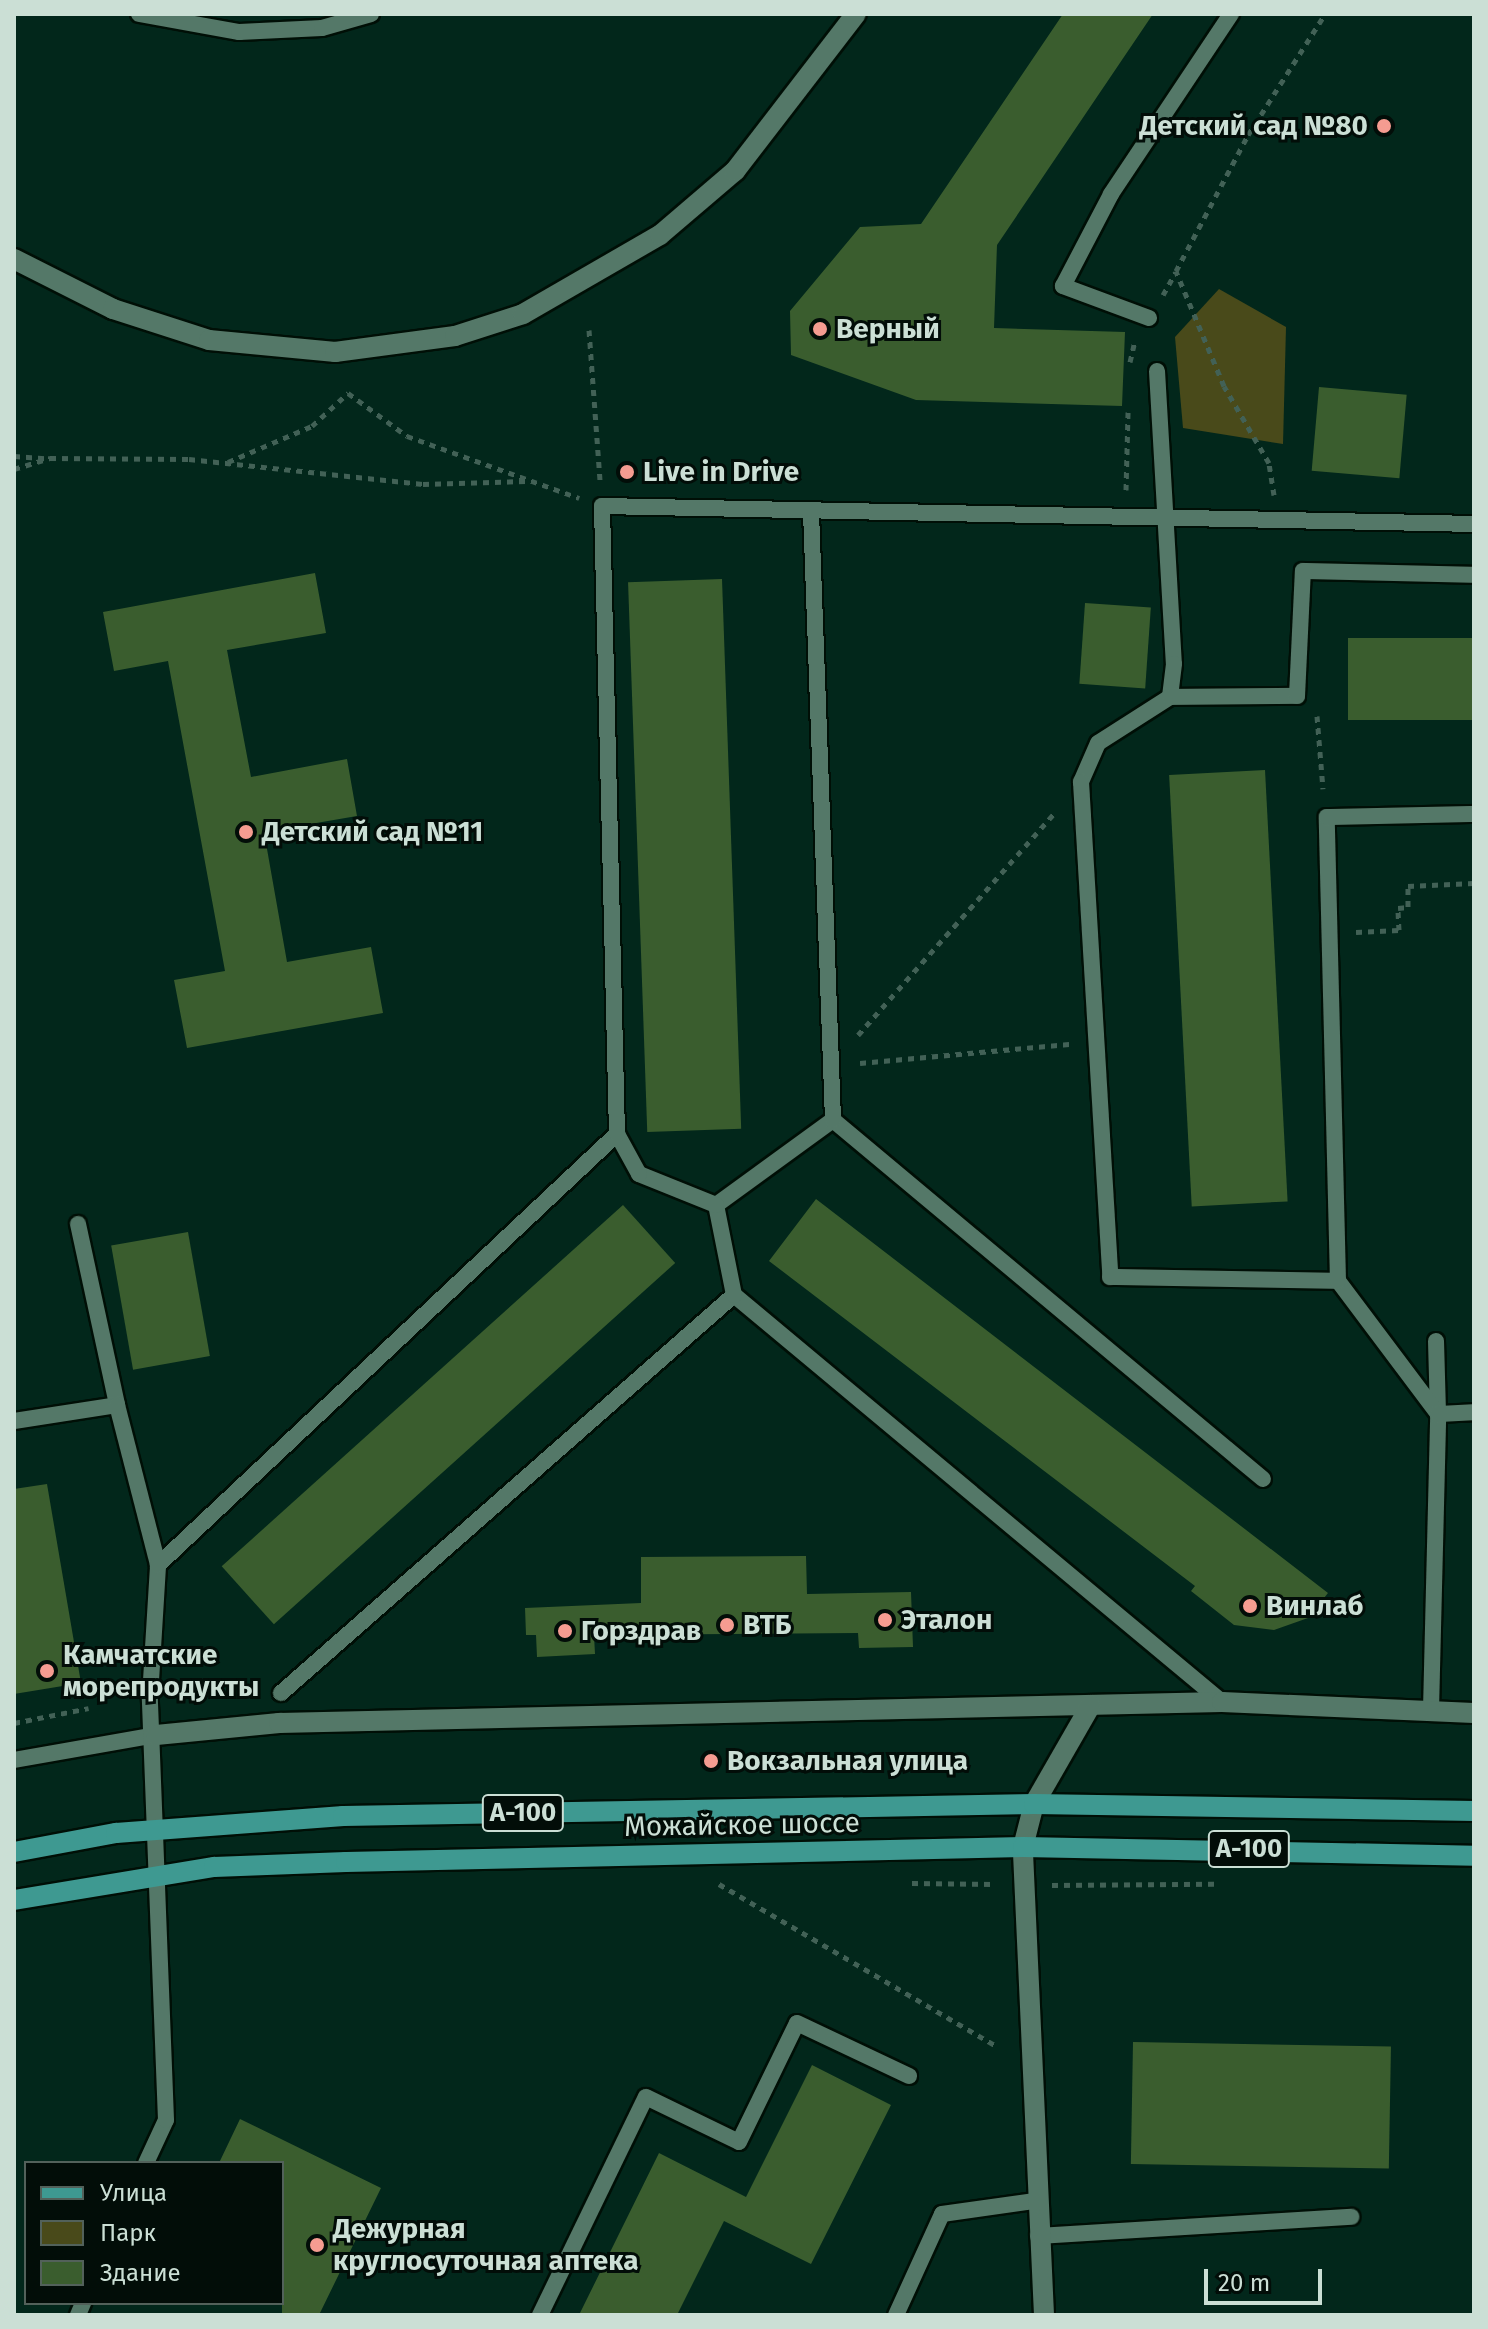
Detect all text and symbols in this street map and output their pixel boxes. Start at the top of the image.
place label: Детский сад №80 [1140,109,1368,143]
marker: Детский сад №80 [1375,117,1393,135]
place label: Верный [836,312,940,346]
marker: Верный [811,320,829,338]
place label: Live in Drive [643,455,799,489]
marker: Live in Drive [618,463,636,481]
place label: Детский сад №11 [262,815,483,849]
marker: Детский сад №11 [237,823,255,841]
place label: Винлаб [1266,1589,1364,1623]
marker: Винлаб [1241,1597,1259,1615]
place label: Эталон [901,1603,992,1637]
place label: ВТБ [743,1608,792,1642]
marker: Эталон [876,1611,894,1629]
place label: Горздрав [581,1614,701,1648]
marker: ВТБ [718,1616,736,1634]
marker: Горздрав [556,1622,574,1640]
place label: Камчатские морепродукты [63,1638,259,1704]
marker: Камчатские морепродукты [38,1662,56,1680]
place label: Вокзальная улица [727,1744,968,1778]
marker: Вокзальная улица [702,1752,720,1770]
road number: А-100 [481,1791,565,1835]
street label: Можайское шоссе [624,1806,860,1844]
road number: А-100 [1207,1827,1291,1871]
legend [24,2161,284,2305]
text: Улица [100,2179,167,2207]
place label: Дежурная круглосуточная аптека [333,2212,638,2278]
text: Парк [100,2219,156,2247]
marker: Дежурная круглосуточная аптека [308,2236,326,2254]
scale bar [1208,2253,1326,2303]
text: Здание [100,2259,181,2287]
text: 20 m [1218,2269,1270,2297]

